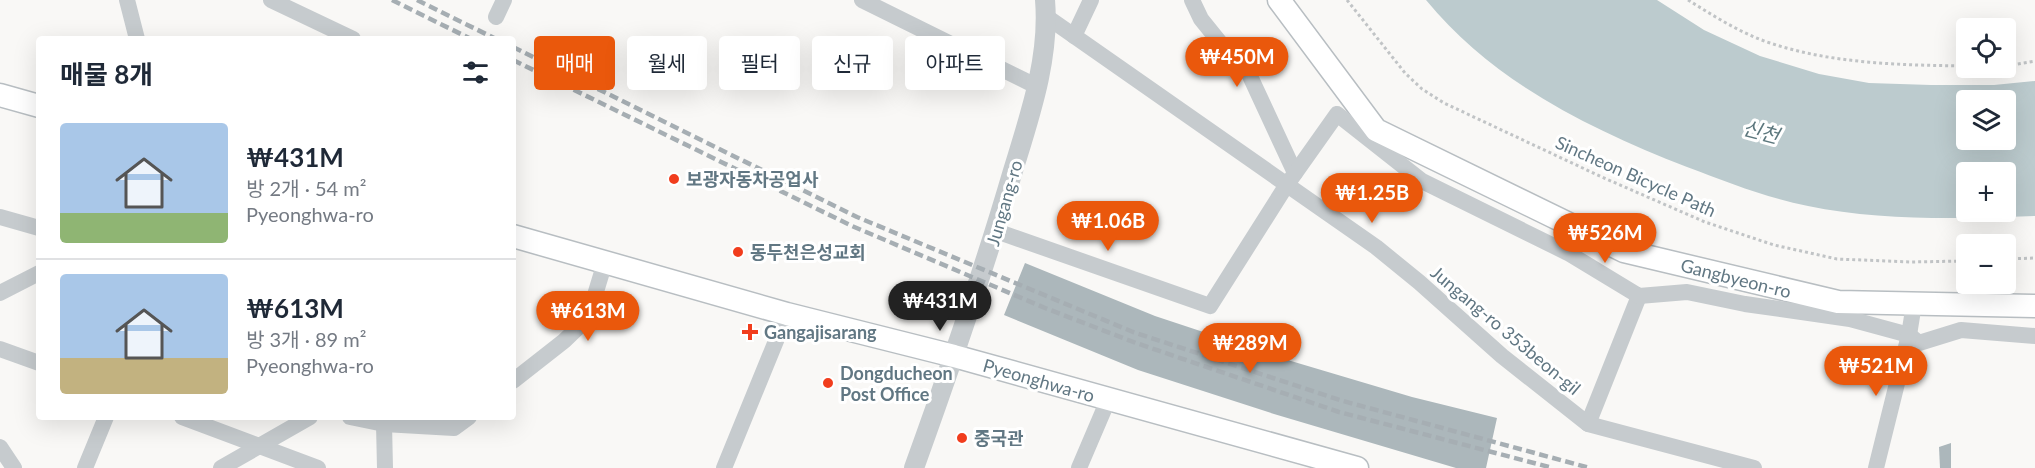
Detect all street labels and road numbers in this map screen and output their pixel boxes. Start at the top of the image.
street label: Sincheon Bicycle Path [1552,131,1720,221]
street label: Jungang-ro [981,158,1027,248]
street label: Gangbyeon-ro [1678,254,1794,302]
street label: Jungang-ro 353beon-gil [1427,261,1585,399]
street label: Pyeonghwa-ro [981,354,1097,406]

